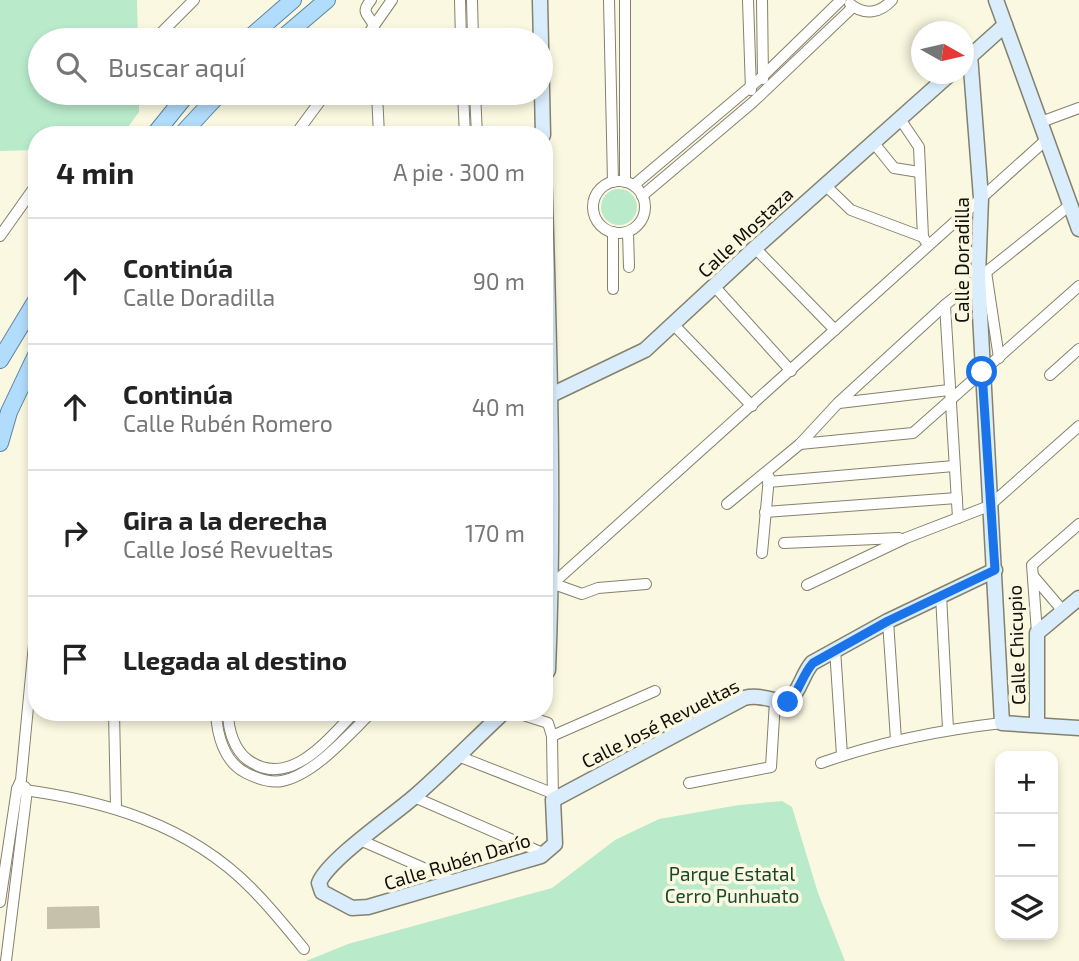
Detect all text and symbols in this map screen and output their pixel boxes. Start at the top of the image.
north arrow [911,21,974,84]
search box [28,28,553,105]
icon: search [52,48,90,86]
text: Buscar aquí [108,51,245,82]
text: 4 min [56,154,134,190]
text: A pie · 300 m [393,158,525,186]
street label: Calle Mostaza [693,182,797,282]
street label: Calle Doradilla [950,197,973,323]
text: Continúa [123,252,233,283]
icon: ahead [56,262,94,300]
text: 90 m [473,267,525,295]
text: Calle Doradilla [123,283,275,311]
route start [966,356,997,387]
text: Continúa [123,378,233,409]
icon: ahead [56,388,94,426]
text: 40 m [472,393,525,421]
text: Calle Rubén Romero [123,409,333,437]
text: Gira a la derecha [123,504,327,535]
icon: right [56,514,94,552]
text: 170 m [465,519,525,547]
text: Calle José Revueltas [123,535,333,563]
street label: Calle Chicupio [1002,585,1030,705]
icon: arrive [56,640,94,678]
text: Llegada al destino [123,644,347,675]
street label: Calle José Revueltas [577,673,743,773]
route end [772,686,803,717]
map controls [995,751,1058,940]
button: + [995,751,1058,814]
button: − [995,814,1058,877]
street label: Calle Rubén Darío [381,828,533,894]
park label: Parque Estatal Cerro Punhuato [665,862,799,907]
button: layers [995,877,1058,940]

